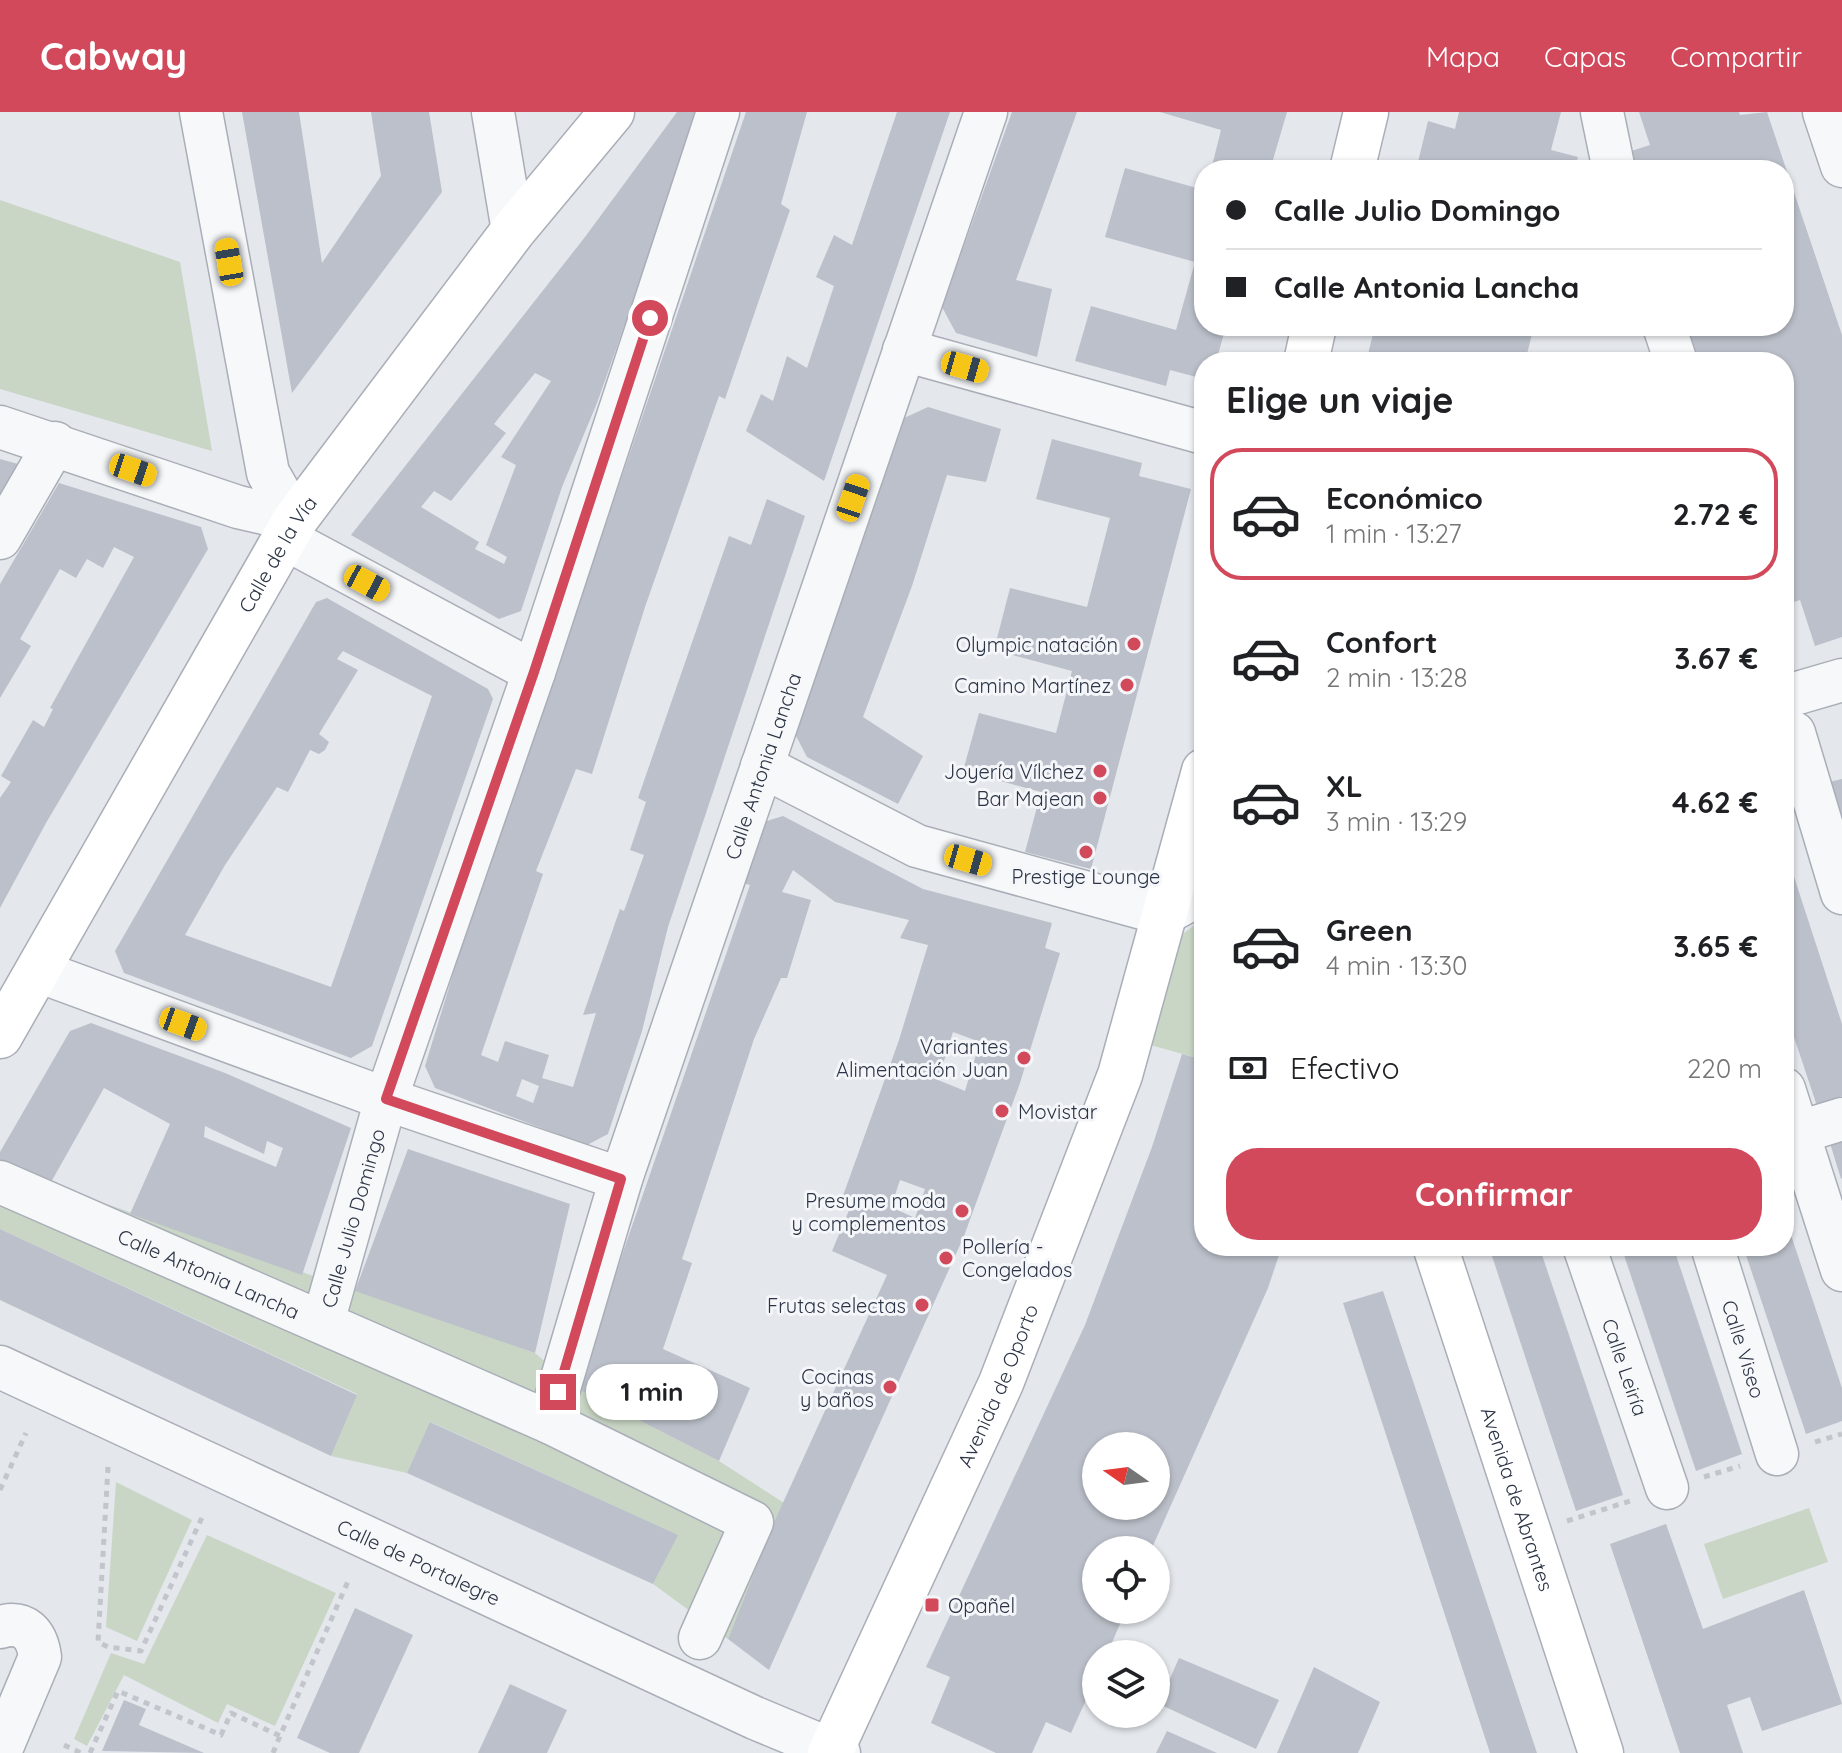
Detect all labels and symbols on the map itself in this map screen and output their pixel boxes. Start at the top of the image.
car [213,236,245,288]
route start [632,300,668,336]
car [939,349,991,385]
car [106,451,160,489]
car [834,471,872,525]
street label: Calle de la Vía [232,490,322,617]
car [340,561,394,605]
place label: Olympic natación [956,632,1118,657]
marker: Olympic natación [1125,635,1143,653]
street label: Calle Antonia Lancha [719,669,806,863]
place label: Camino Martínez [954,673,1111,698]
marker: Camino Martínez [1118,676,1136,694]
place label: Joyería Vílchez [944,759,1084,784]
marker: Joyería Vílchez [1091,762,1109,780]
place label: Bar Majean [977,786,1084,811]
marker: Bar Majean [1091,789,1109,807]
car [942,842,994,878]
marker: Prestige Lounge [1077,843,1095,861]
place label: Prestige Lounge [1012,864,1160,889]
car [156,1005,210,1043]
place label: Variantes Alimentación Juan [836,1034,1008,1082]
marker: Variantes Alimentación Juan [1015,1049,1033,1067]
place label: Movistar [1018,1099,1098,1124]
marker: Movistar [993,1102,1011,1120]
street label: Calle Julio Domingo [315,1126,390,1311]
place label: Presume moda y complementos [791,1188,946,1236]
marker: Presume moda y complementos [953,1202,971,1220]
street label: Calle Antonia Lancha [114,1223,304,1324]
place label: Pollería - Congelados [962,1234,1072,1282]
marker: Pollería - Congelados [937,1249,955,1267]
place label: Frutas selectas [767,1293,906,1318]
marker: Frutas selectas [913,1296,931,1314]
street label: Calle Viseo [1717,1297,1771,1401]
street label: Avenida de Oporto [951,1300,1043,1471]
street label: Calle Leiría [1597,1315,1654,1419]
callout: 1 min [586,1364,718,1420]
place label: Cocinas y baños [800,1364,874,1412]
route end [540,1374,576,1410]
marker: Cocinas y baños [881,1378,899,1396]
street label: Avenida de Abrantes [1476,1404,1560,1594]
north arrow [1082,1432,1170,1520]
street label: Calle de Portalegre [333,1513,504,1610]
place label: Opañel [948,1593,1015,1618]
marker: Opañel [923,1596,941,1614]

